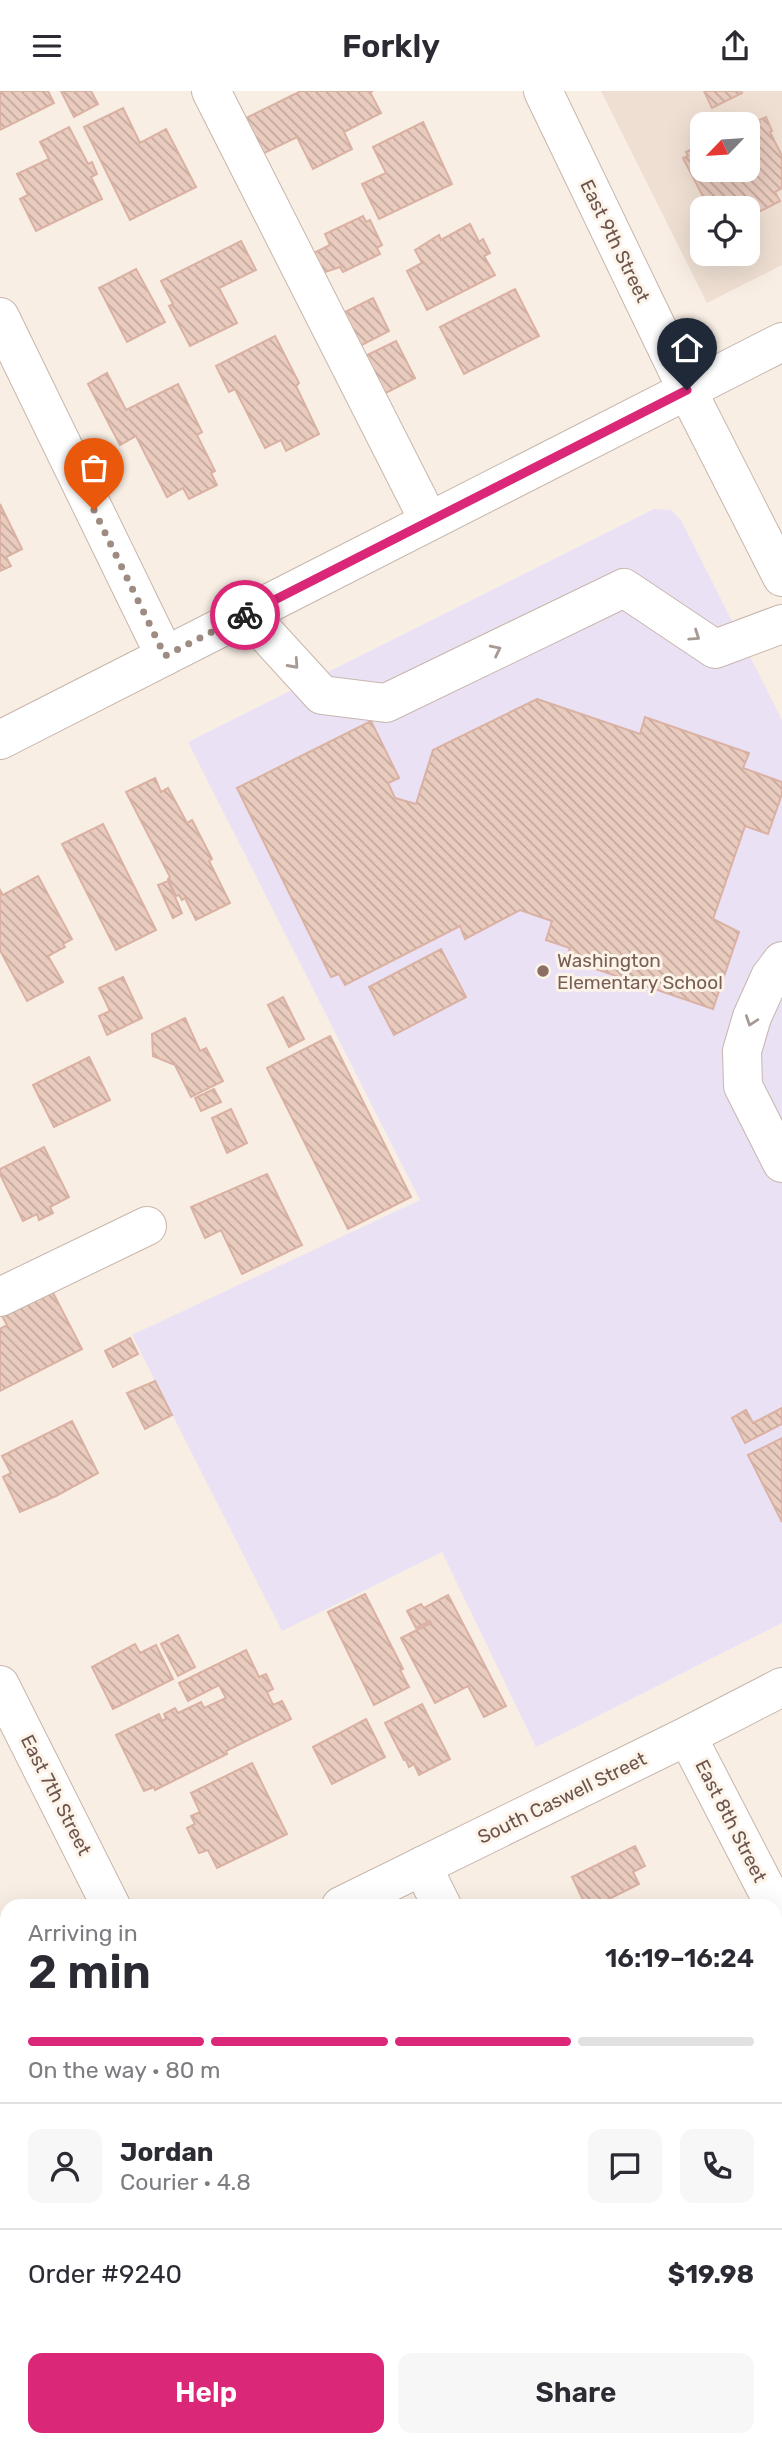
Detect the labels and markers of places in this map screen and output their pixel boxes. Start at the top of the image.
pin [657,318,717,390]
pin [64,438,124,510]
place label: Washington Elementary School [557,949,723,994]
marker: Washington Elementary School [535,963,551,979]

